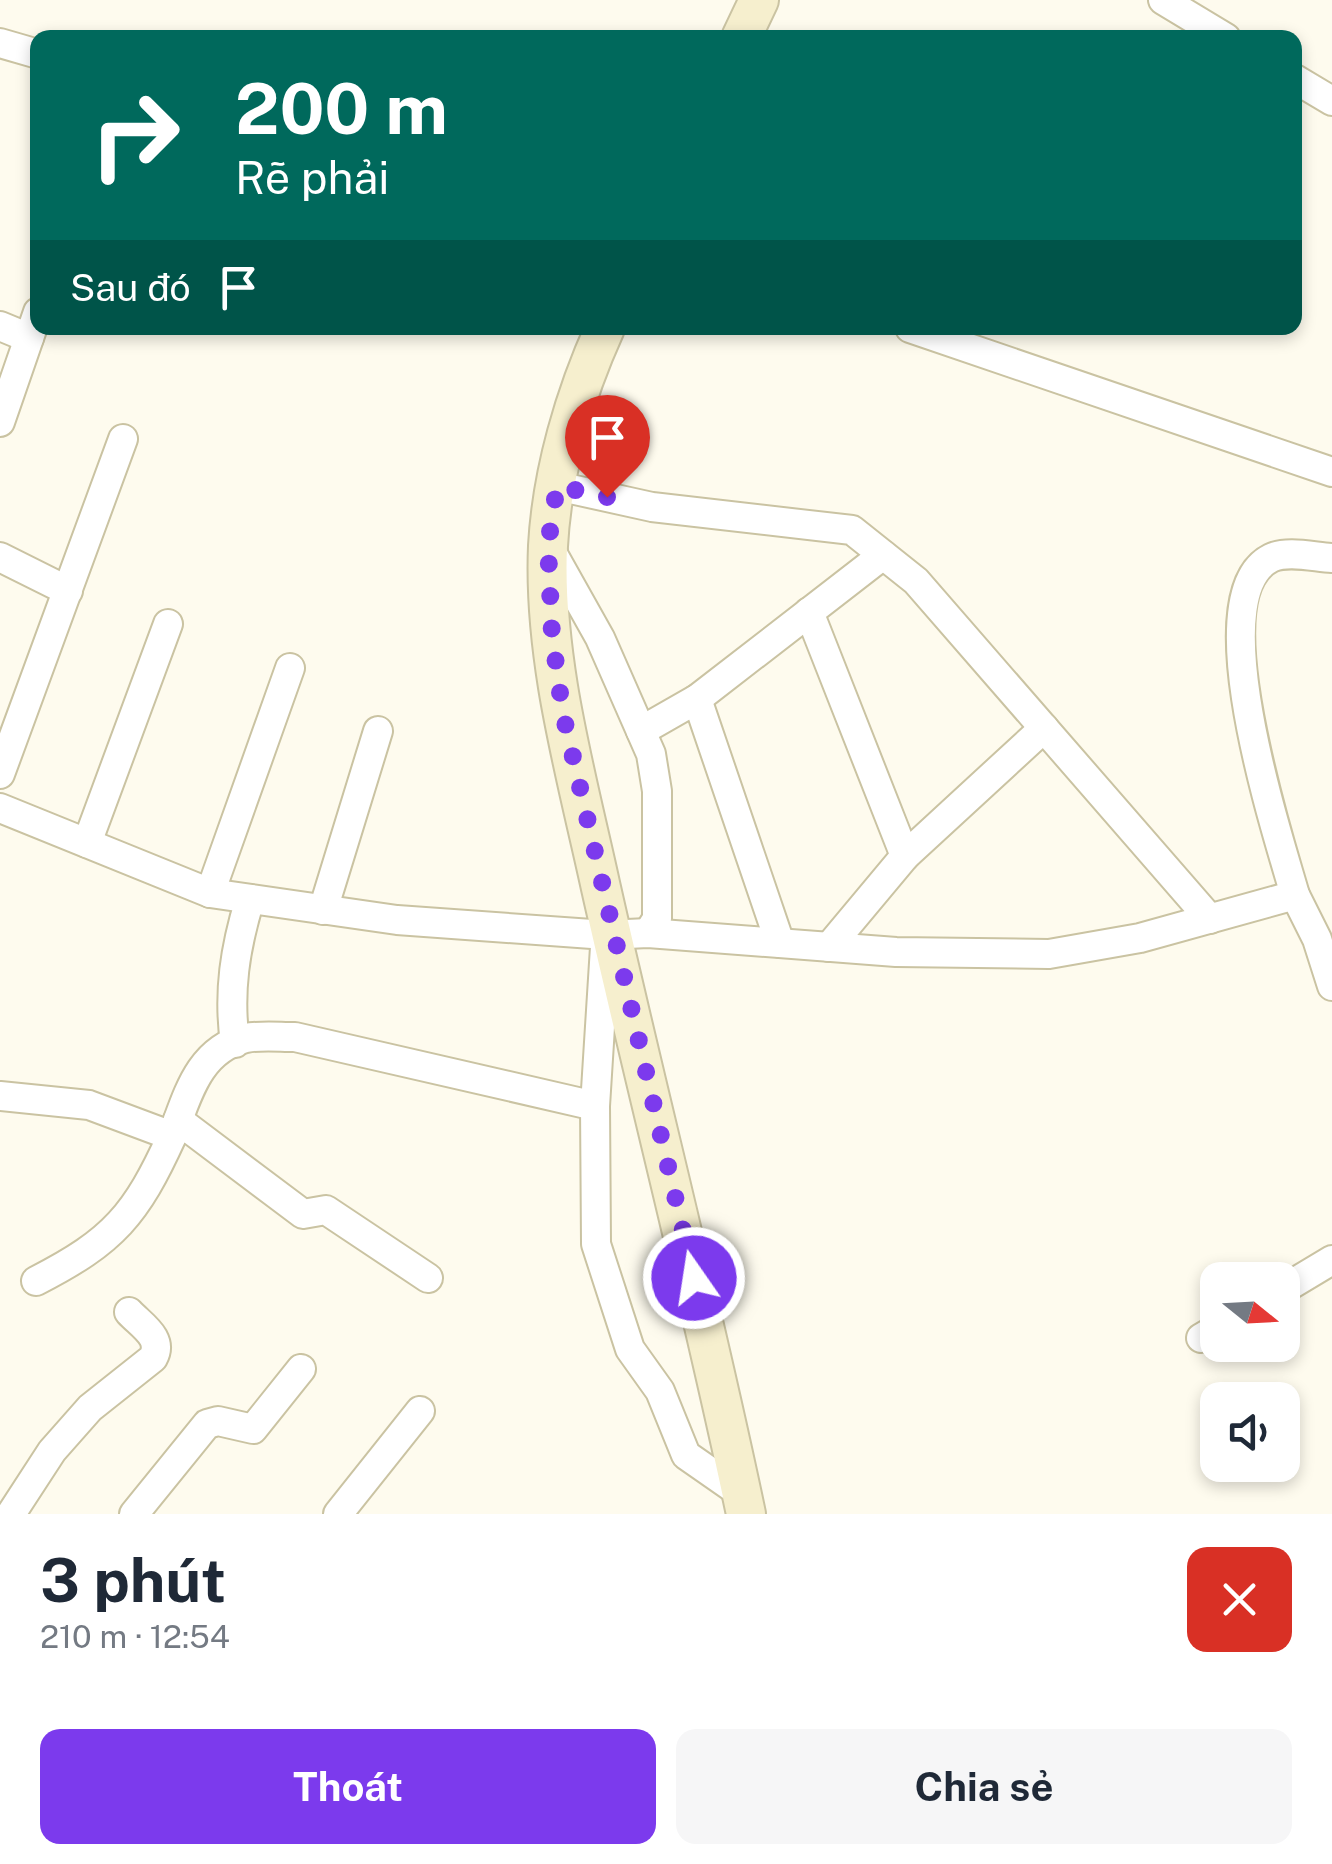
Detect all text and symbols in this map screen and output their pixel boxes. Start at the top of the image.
text: 200 m [235,67,448,150]
icon: right [70,70,200,200]
text: Rẽ phải [235,151,390,204]
icon: arrive [211,260,266,315]
text: Sau đó [70,265,191,310]
pin [565,395,650,498]
icon: arrive [580,410,635,465]
position arrow [642,1226,746,1330]
north arrow [1200,1262,1300,1362]
map controls [1200,1262,1300,1482]
button: sound [1200,1382,1300,1482]
text: 3 phút [40,1545,226,1616]
button: close [1187,1547,1292,1652]
text: 210 m · 12:54 [40,1618,230,1655]
button: Thoát [40,1729,656,1844]
button: Chia sẻ [676,1729,1292,1844]

